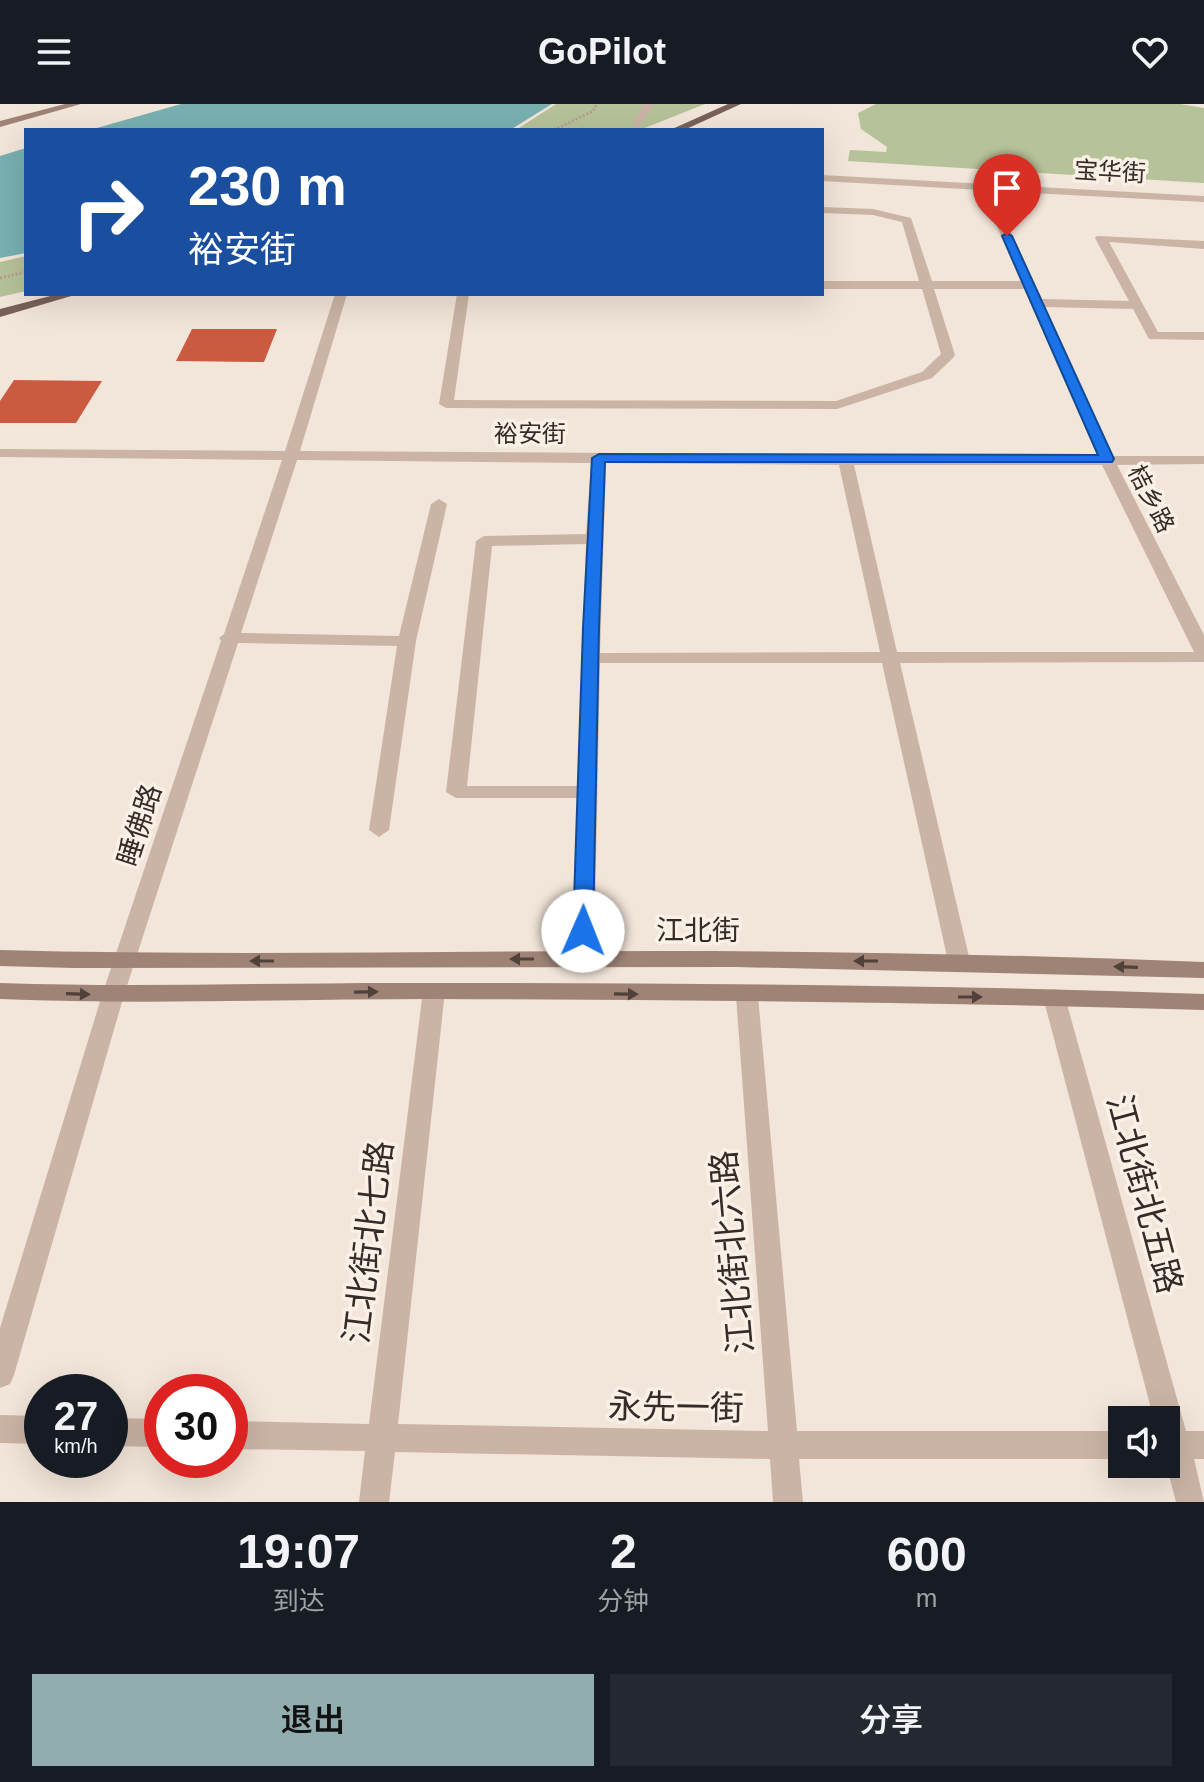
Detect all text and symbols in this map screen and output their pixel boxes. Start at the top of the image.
icon: menu [32,30,76,74]
icon: heart [1128,30,1172,74]
text: GoPilot [538,31,666,72]
text: 230 m [188,154,347,217]
pin [973,154,1041,236]
street label: 宝华街 [1073,156,1147,187]
icon: right [56,160,160,264]
icon: arrive [985,166,1029,210]
text: 裕安街 [188,229,296,270]
street label: 裕安街 [494,420,566,447]
street label: 桔乡路 [1123,461,1180,537]
street label: 睡佛路 [112,780,167,870]
position arrow [541,889,625,973]
street label: 江北街 [656,915,740,946]
one-way arrow [509,953,534,965]
one-way arrow [853,954,878,967]
one-way arrow [249,955,274,967]
one-way arrow [1113,961,1138,974]
one-way arrow [354,986,379,998]
one-way arrow [66,987,91,1000]
one-way arrow [614,988,639,1000]
one-way arrow [958,991,983,1003]
street label: 江北街北五路 [1100,1091,1190,1297]
street label: 江北街北七路 [337,1138,399,1346]
street label: 江北街北六路 [704,1149,760,1355]
speed limit sign: 30 [144,1374,248,1478]
street label: 永先一街 [608,1387,744,1427]
text: 27 [54,1394,98,1438]
map controls [1108,1406,1180,1478]
button: sound [1108,1406,1180,1478]
text: km/h [54,1435,98,1457]
text: 19:07 [237,1525,360,1578]
text: 2 [610,1525,637,1578]
text: 600 [887,1528,967,1581]
text: m [916,1583,938,1613]
text: 到达 [273,1586,325,1616]
text: 分钟 [597,1586,649,1616]
button: 退出 [32,1674,594,1766]
button: 分享 [610,1674,1172,1766]

